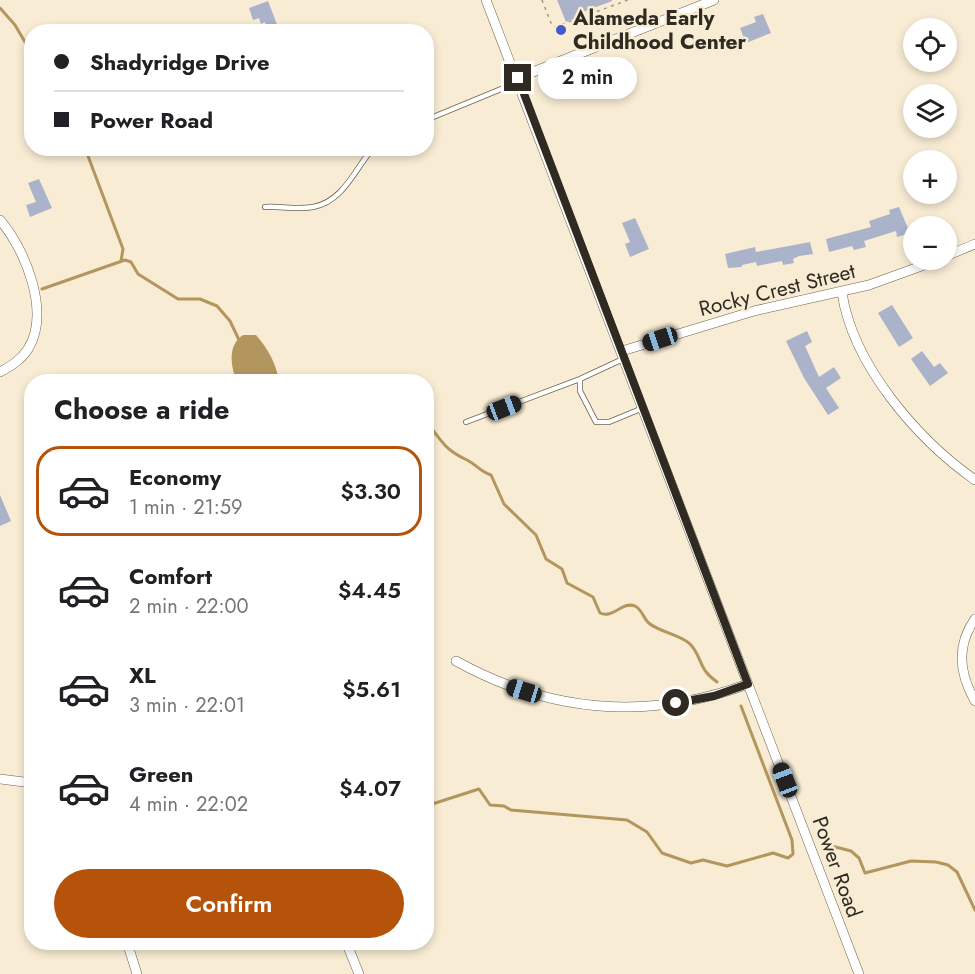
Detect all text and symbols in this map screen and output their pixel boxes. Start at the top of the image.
place label: Alameda Early Childhood Center [572,3,747,57]
map controls [903,18,957,270]
button: locate [903,18,957,72]
marker: Alameda Early Childhood Center [554,23,568,37]
text: Shadyridge Drive [90,46,270,78]
callout: 2 min [539,57,638,99]
text: 2 min [562,63,613,92]
route end [504,64,531,91]
button: layers [903,84,957,138]
text: Power Road [90,104,213,136]
button: + [903,150,957,204]
button: − [903,216,957,270]
street label: Rocky Crest Street [696,256,858,324]
car [640,325,680,353]
text: Choose a ride [54,390,229,429]
car [484,393,524,423]
text: Economy [129,461,221,493]
icon: car [57,464,111,518]
text: $3.30 [341,475,401,507]
text: 1 min · 21:59 [129,493,242,522]
text: Comfort [129,560,212,592]
icon: car [57,563,111,617]
text: $4.45 [338,574,401,606]
text: 2 min · 22:00 [129,592,248,621]
text: XL [129,659,156,691]
icon: car [57,662,111,716]
text: $5.61 [342,673,401,705]
car [504,677,544,705]
route start [662,689,689,716]
text: 3 min · 22:01 [129,691,245,720]
text: Green [129,758,193,790]
car [770,760,800,800]
icon: car [57,761,111,815]
text: $4.07 [339,772,401,804]
text: 4 min · 22:02 [129,790,248,819]
street label: Power Road [805,812,869,922]
button: Confirm [54,869,404,938]

